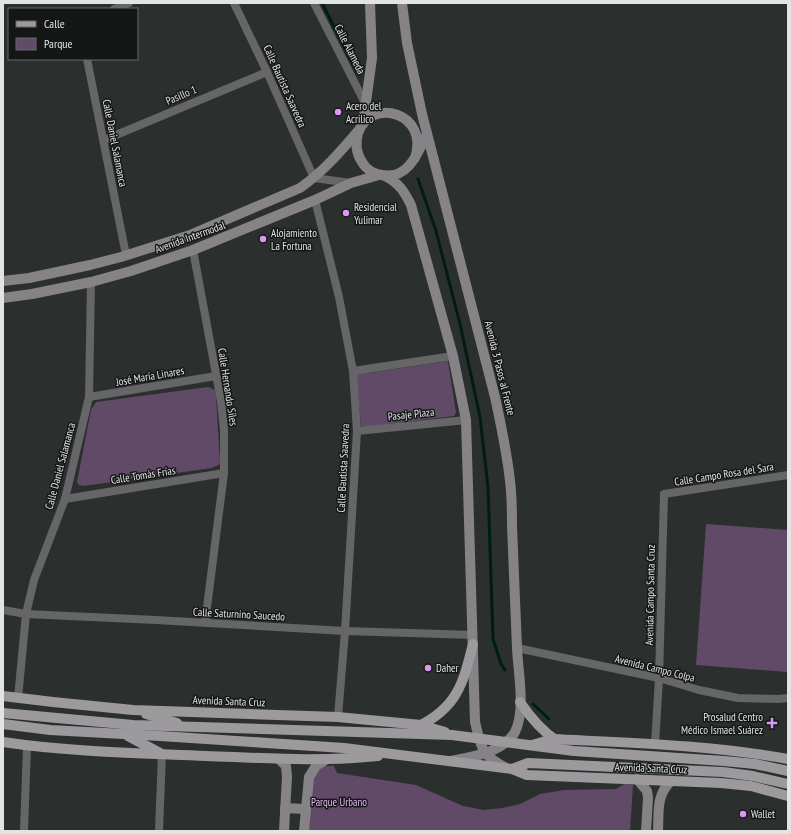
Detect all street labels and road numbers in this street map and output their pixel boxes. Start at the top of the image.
street label: Calle Alameda [331,22,369,76]
street label: Calle Bautista Saavedra [260,42,310,130]
street label: Pasillo 1 [163,82,199,108]
street label: Calle Daniel Salamanca [100,98,130,188]
street label: Avenida Intermodal [153,218,228,256]
street label: Avenida 3 Pasos al Frente [481,319,519,417]
street label: Calle Hernando Síles [215,347,241,427]
street label: José María Linares [114,363,185,389]
street label: Pasaje Plaza [387,405,435,423]
street label: Calle Daniel Salamanca [42,421,78,511]
street label: Calle Bautista Saavedra [334,423,352,513]
street label: Calle Campo Rosa del Sara [673,459,775,489]
street label: Calle Tomás Frías [110,463,177,487]
street label: Avenida Campo Santa Cruz [642,544,658,646]
street label: Calle Saturnino Saucedo [193,605,286,623]
street label: Avenida Campo Colpa [614,651,696,685]
street label: Avenida Santa Cruz [192,693,266,709]
street label: Avenida Santa Cruz [614,760,688,776]

